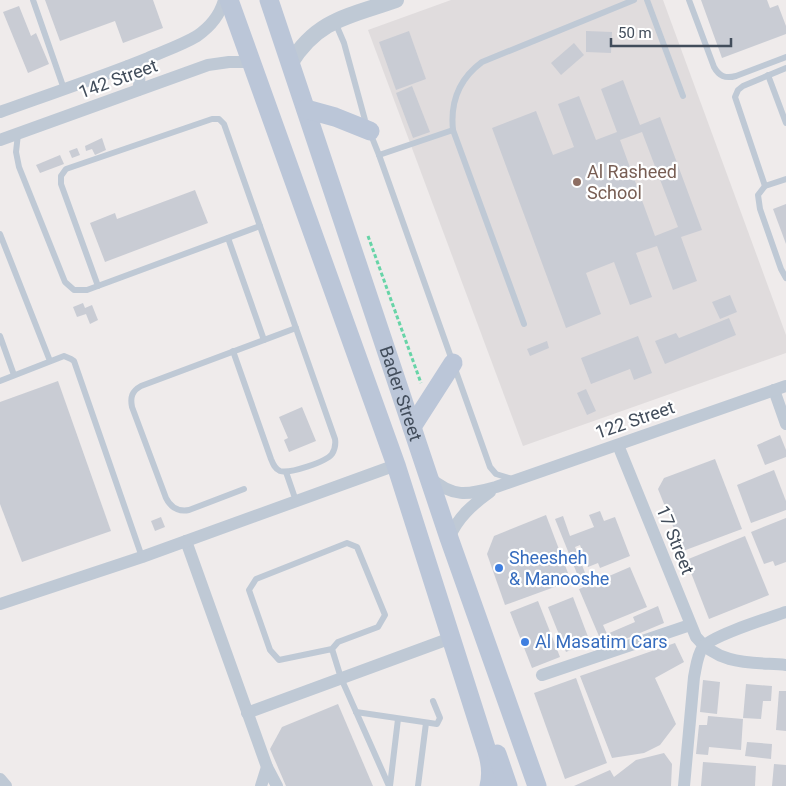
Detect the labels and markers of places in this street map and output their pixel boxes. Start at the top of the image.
place label: Al Rasheed School [587,161,677,203]
marker: Al Rasheed School [571,176,583,188]
place label: Sheesheh & Manooshe [509,547,609,589]
marker: Sheesheh & Manooshe [493,562,505,574]
place label: Al Masatim Cars [535,631,668,652]
marker: Al Masatim Cars [519,636,531,648]

